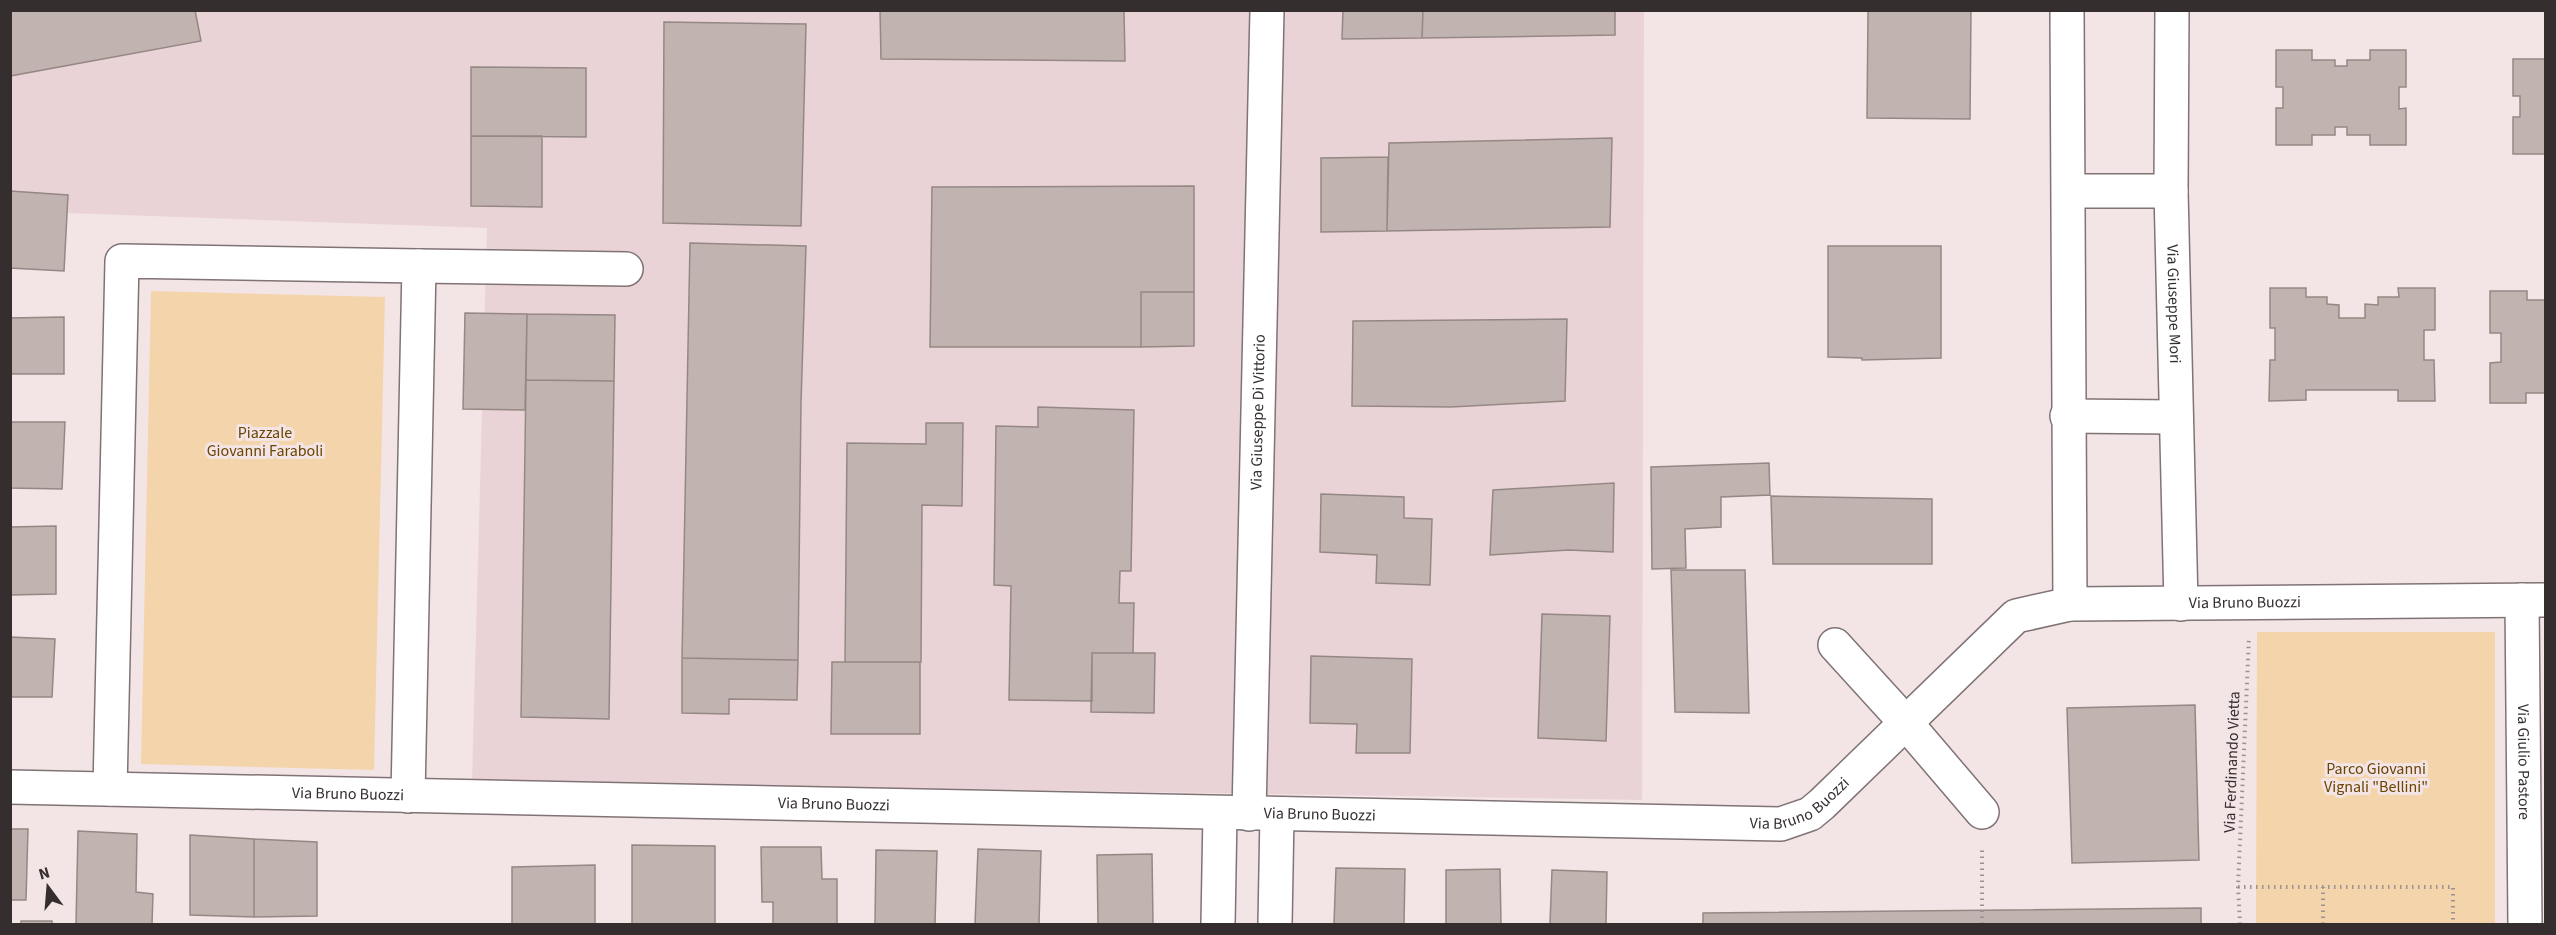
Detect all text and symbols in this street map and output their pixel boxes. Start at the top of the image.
street label: Via Giuseppe Mori [2161,244,2186,364]
street label: Via Giuseppe Di Vittorio [1245,334,1271,490]
park label: Piazzale Giovanni Faraboli [207,422,323,462]
street label: Via Bruno Buozzi [2189,591,2301,614]
street label: Via Ferdinando Vietta [2219,691,2245,833]
street label: Via Giulio Pastore [2512,704,2535,820]
park label: Parco Giovanni Vignali "Bellini" [2324,758,2428,798]
street label: Via Bruno Buozzi [1749,772,1854,835]
street label: Via Bruno Buozzi [292,782,404,806]
street label: Via Bruno Buozzi [778,792,890,816]
street label: Via Bruno Buozzi [1263,802,1376,827]
north arrow [18,857,78,917]
text: N [36,862,52,886]

